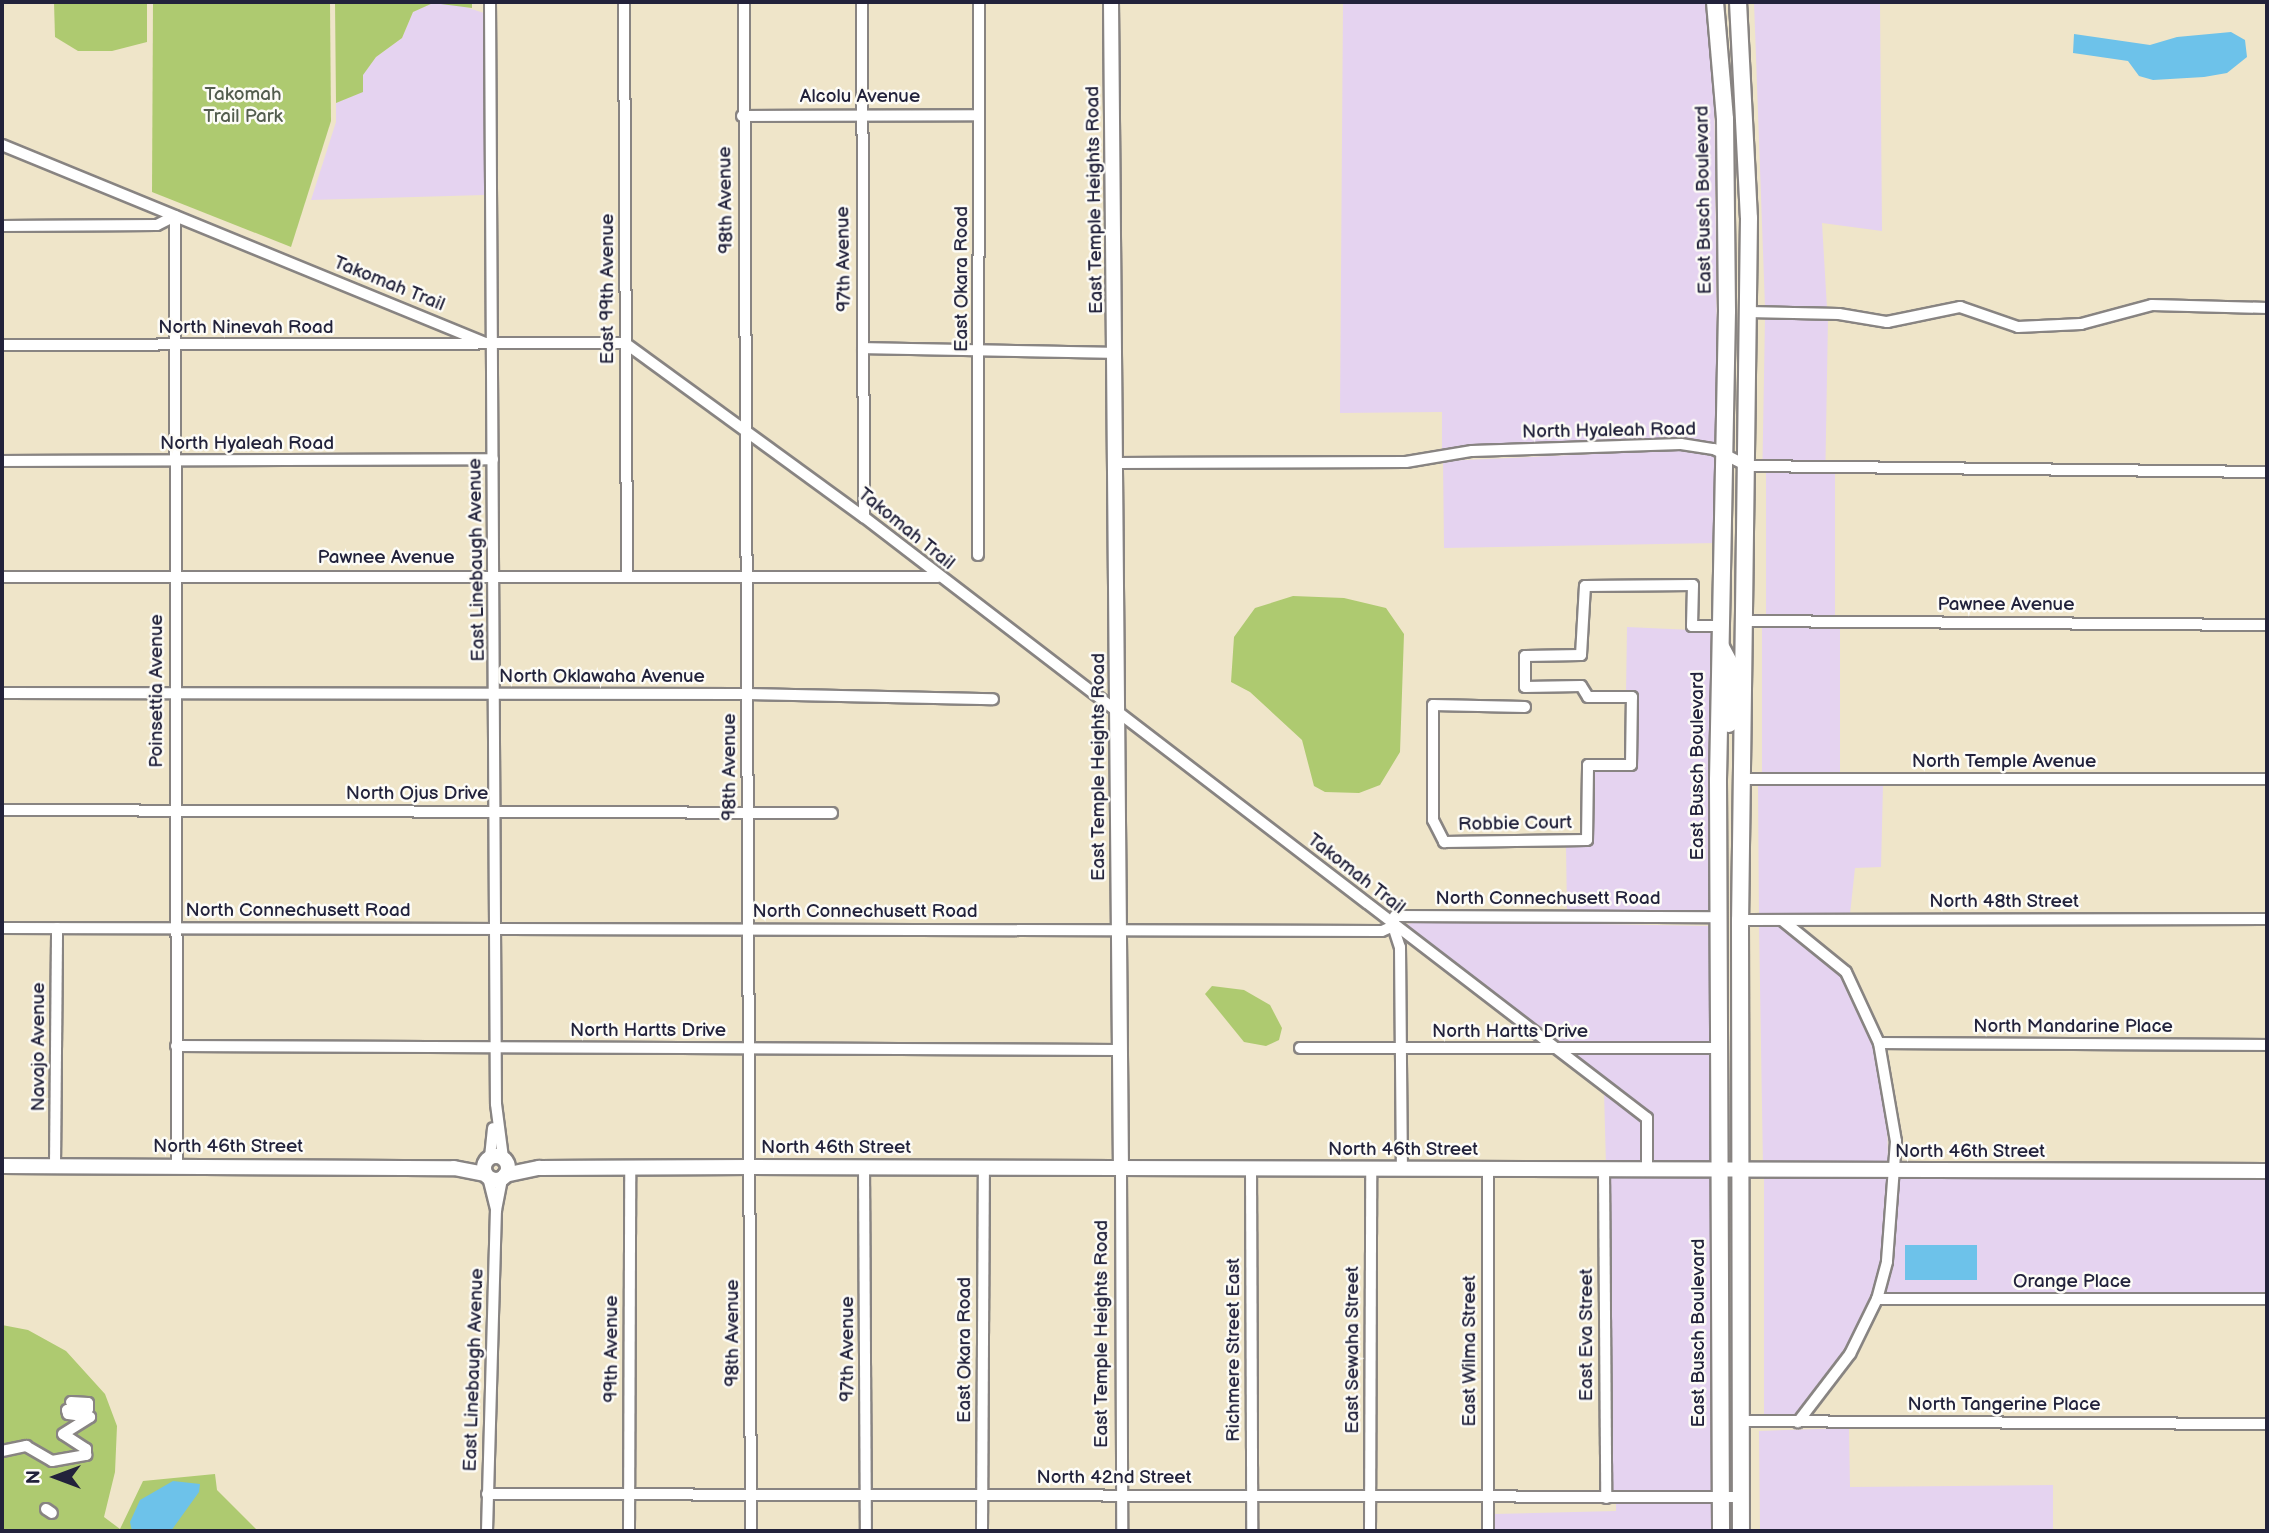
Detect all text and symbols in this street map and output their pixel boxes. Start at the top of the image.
park label: Takomah Trail Park [203,84,283,128]
street label: East Temple Heights Road [1082,85,1108,315]
street label: Alcolu Avenue [800,86,920,108]
street label: East Busch Boulevard [1691,105,1717,295]
street label: 98th Avenue [714,146,738,254]
street label: 97th Avenue [832,206,856,312]
street label: East Okara Road [951,206,973,352]
street label: East 99th Avenue [597,214,619,364]
street label: Takomah Trail [330,251,448,317]
street label: North Ninevah Road [158,317,334,339]
street label: North Hyaleah Road [1522,418,1696,444]
street label: North Hyaleah Road [160,433,334,455]
street label: East Linebaugh Avenue [464,458,490,662]
street label: Takomah Trail [853,483,959,575]
street label: Pawnee Avenue [318,547,454,569]
street label: Pawnee Avenue [1938,594,2074,616]
street label: Poinsettia Avenue [146,614,168,768]
street label: East Temple Heights Road [1088,653,1110,881]
street label: North Oklawaha Avenue [499,666,705,688]
street label: East Busch Boulevard [1687,672,1709,860]
street label: 98th Avenue [719,713,741,821]
street label: North Temple Avenue [1911,751,2097,773]
street label: North Ojus Drive [346,783,488,805]
street label: Robbie Court [1458,812,1572,836]
street label: Takomah Trail [1302,829,1410,919]
street label: North Connechusett Road [1435,888,1661,910]
street label: North 48th Street [1929,891,2079,913]
street label: North Connechusett Road [185,900,411,922]
street label: North Connechusett Road [752,901,978,923]
street label: Navajo Avenue [28,983,50,1111]
street label: North Mandarine Place [1973,1016,2173,1038]
street label: North Hartts Drive [570,1020,726,1042]
street label: North Hartts Drive [1432,1021,1588,1043]
street label: North 46th Street [153,1136,303,1158]
street label: North 46th Street [761,1137,911,1159]
street label: North 46th Street [1328,1139,1478,1161]
street label: North 46th Street [1895,1141,2045,1163]
street label: East Temple Heights Road [1091,1220,1113,1448]
street label: East Busch Boulevard [1688,1239,1710,1427]
street label: Richmere Street East [1223,1258,1245,1442]
street label: East Sewaha Street [1342,1266,1364,1434]
street label: East Linebaugh Avenue [459,1268,489,1472]
street label: East Eva Street [1576,1268,1598,1402]
street label: Orange Place [2013,1271,2131,1293]
street label: East Wilma Street [1459,1275,1481,1427]
street label: East Okara Road [954,1277,976,1423]
street label: 98th Avenue [722,1279,744,1387]
street label: 99th Avenue [601,1295,623,1403]
street label: 97th Avenue [837,1296,859,1402]
street label: North Tangerine Place [1907,1394,2101,1416]
north arrow [21,1442,91,1512]
street label: North 42nd Street [1036,1467,1192,1489]
text: N [23,1470,46,1484]

